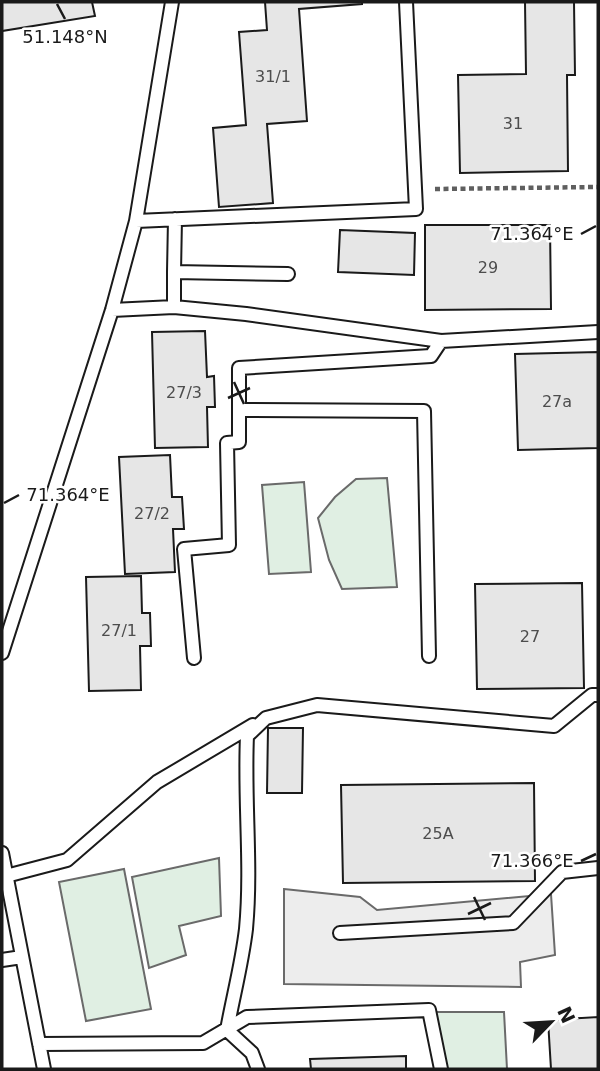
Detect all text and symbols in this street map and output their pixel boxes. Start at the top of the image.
text: 51.148°N [22,26,108,47]
house number: 31/1 [255,67,291,86]
house number: 31 [503,114,523,133]
text: 71.364°E [490,223,574,244]
house number: 29 [478,258,498,277]
house number: 27/3 [166,383,202,402]
house number: 27а [542,392,572,411]
text: 71.364°E [26,484,110,505]
house number: 27/2 [134,504,170,523]
house number: 27/1 [101,621,137,640]
house number: 27 [520,627,540,646]
house number: 25А [422,824,454,843]
text: 71.366°E [490,850,574,871]
north arrow [516,987,586,1057]
text: N [553,1003,580,1027]

